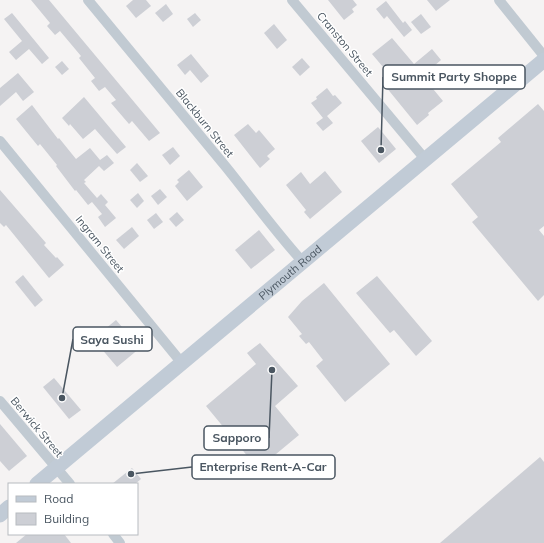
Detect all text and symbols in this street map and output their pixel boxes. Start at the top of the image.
street label: Cranston Street [314,9,376,79]
callout: Summit Party Shoppe [383,65,525,89]
text: Summit Party Shoppe [391,69,517,84]
street label: Blackburn Street [173,86,237,160]
street label: Ingram Street [73,213,127,275]
street label: Plymouth Road [256,242,325,303]
callout: Saya Sushi [73,327,152,351]
text: Saya Sushi [80,332,144,347]
street label: Berwick Street [8,394,66,460]
callout: Sapporo [204,426,269,450]
text: Sapporo [213,430,261,445]
callout: Enterprise Rent-A-Car [192,455,335,479]
text: Enterprise Rent-A-Car [199,459,327,474]
legend [8,483,138,535]
text: Road [44,491,73,506]
text: Building [44,511,89,526]

